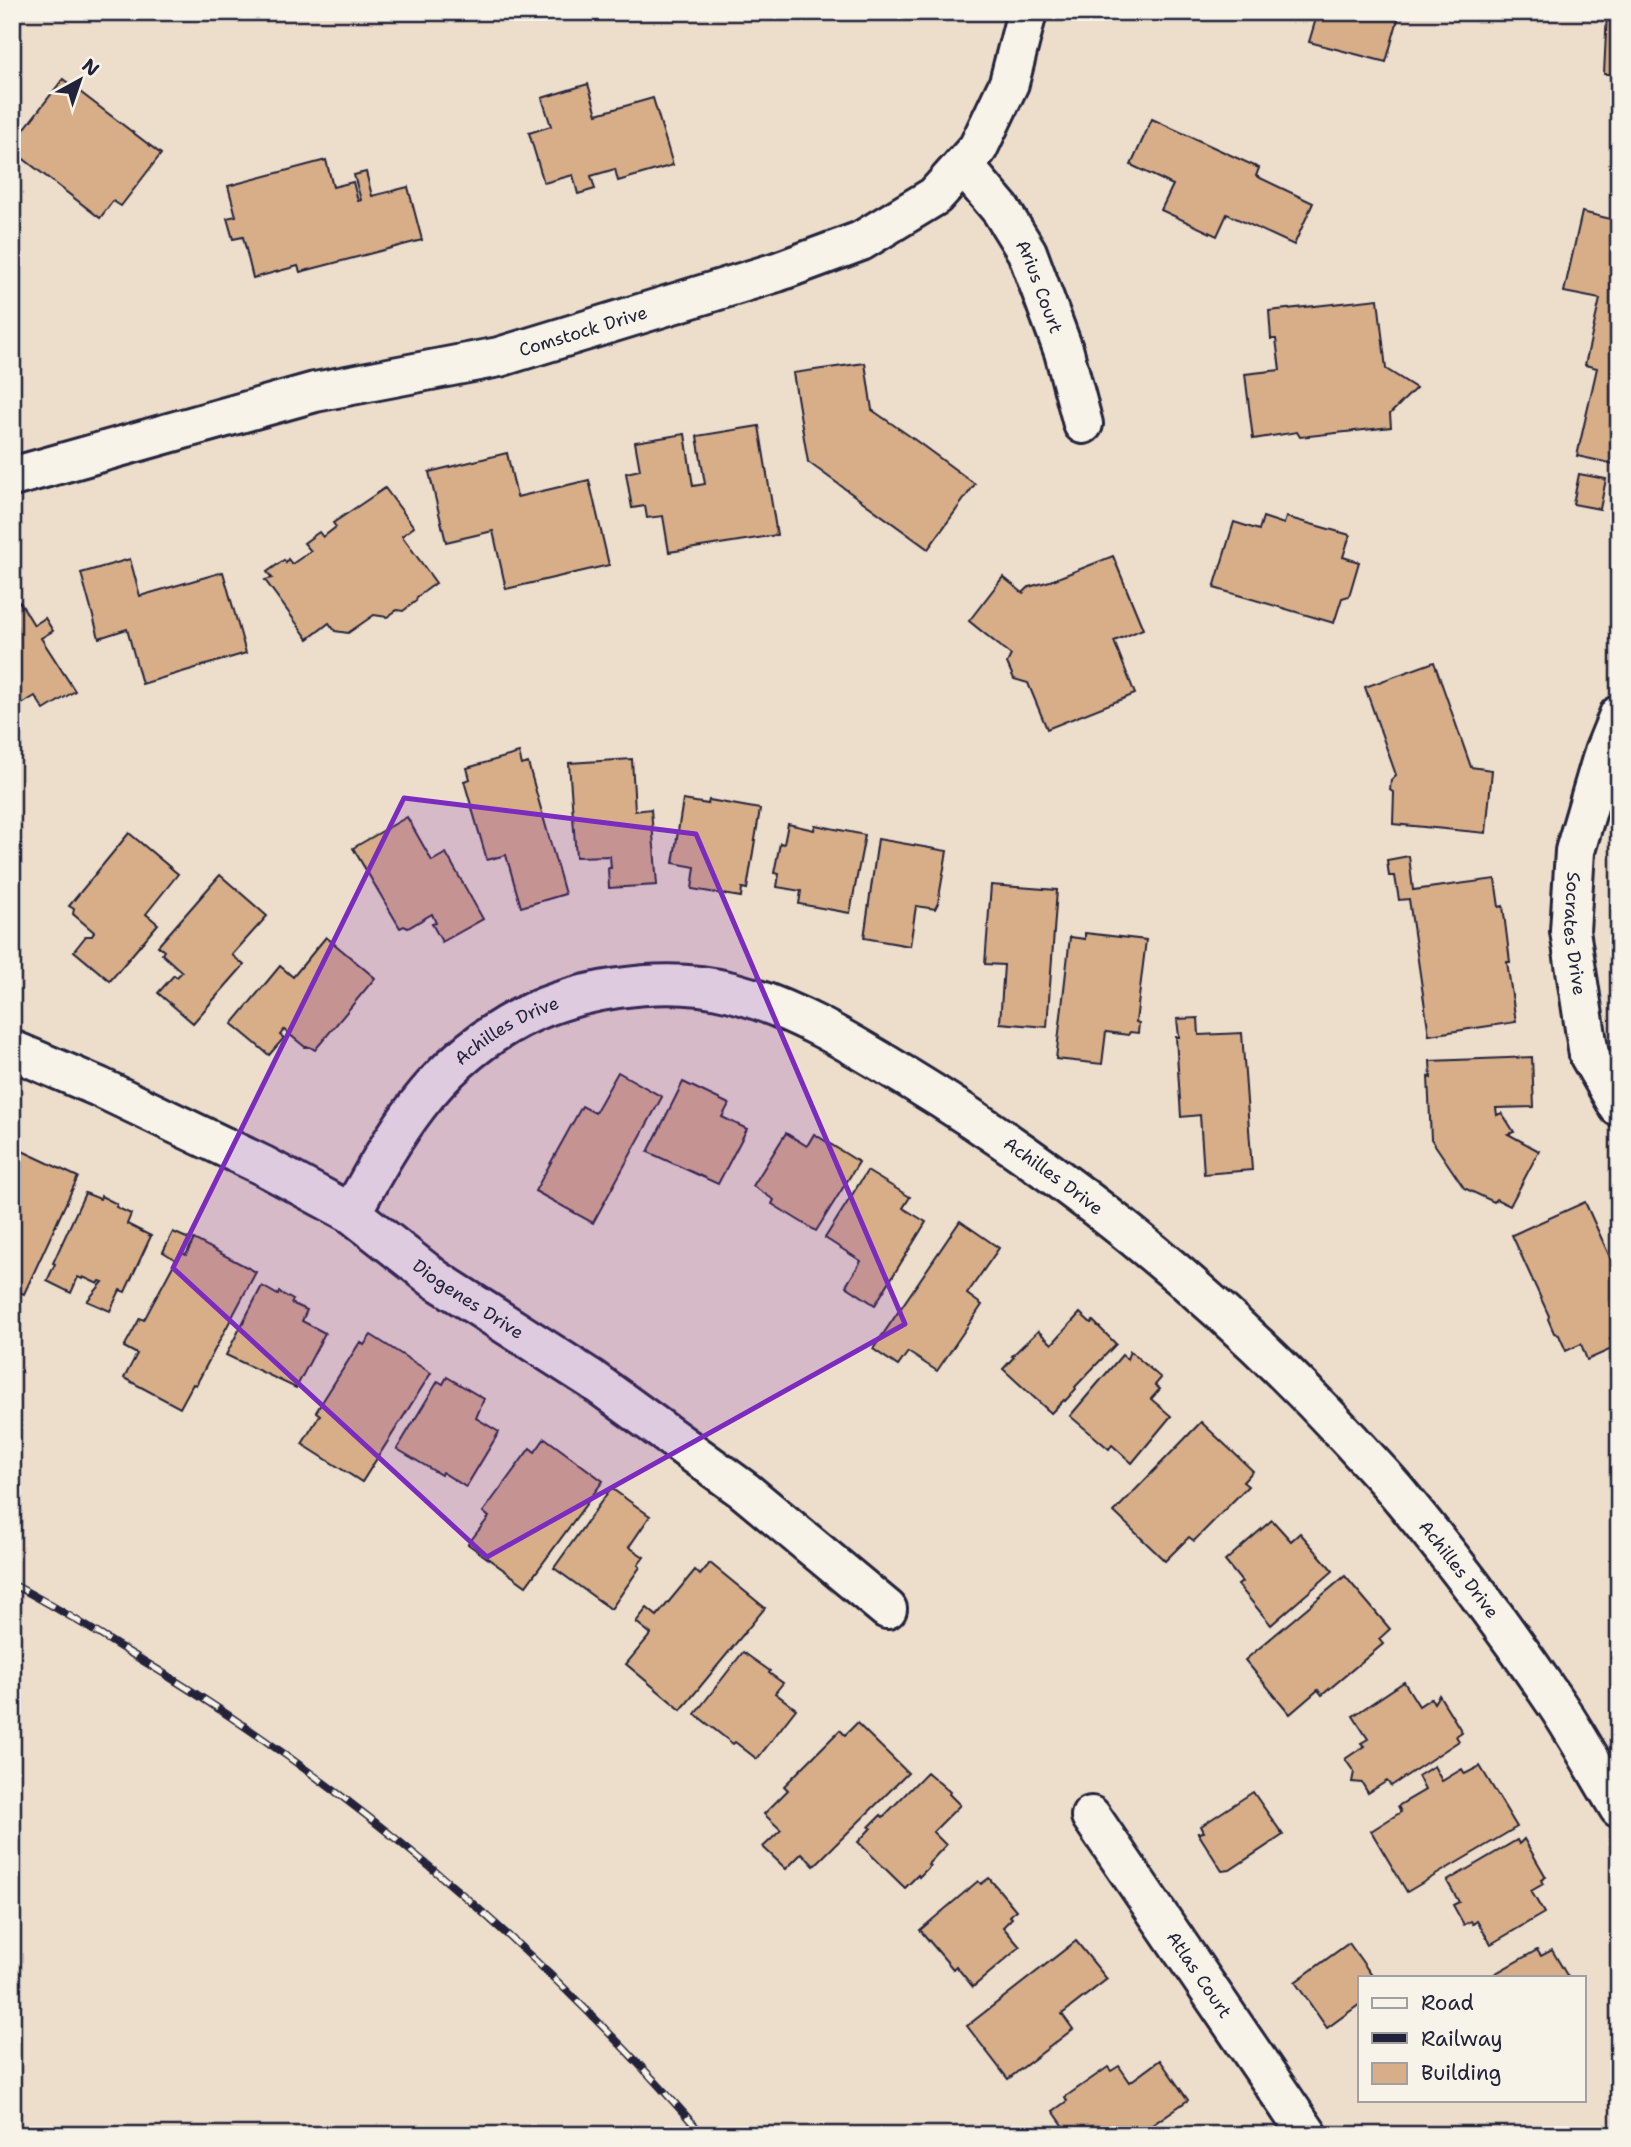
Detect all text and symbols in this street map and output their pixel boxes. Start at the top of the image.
north arrow [46,46,116,116]
text: N [77,53,104,82]
street label: Arius Court [1010,235,1068,337]
street label: Comstock Drive [516,300,650,362]
street label: Socrates Drive [1557,871,1592,997]
street label: Achilles Drive [450,991,562,1070]
street label: Achilles Drive [999,1131,1108,1220]
street label: Diogenes Drive [407,1254,528,1345]
street label: Achilles Drive [1413,1515,1504,1623]
street label: Atlas Court [1161,1927,1237,2023]
legend [1358,1976,1586,2102]
text: Road [1421,1989,1474,2017]
text: Railway [1421,2025,1503,2053]
text: Building [1421,2059,1501,2087]

